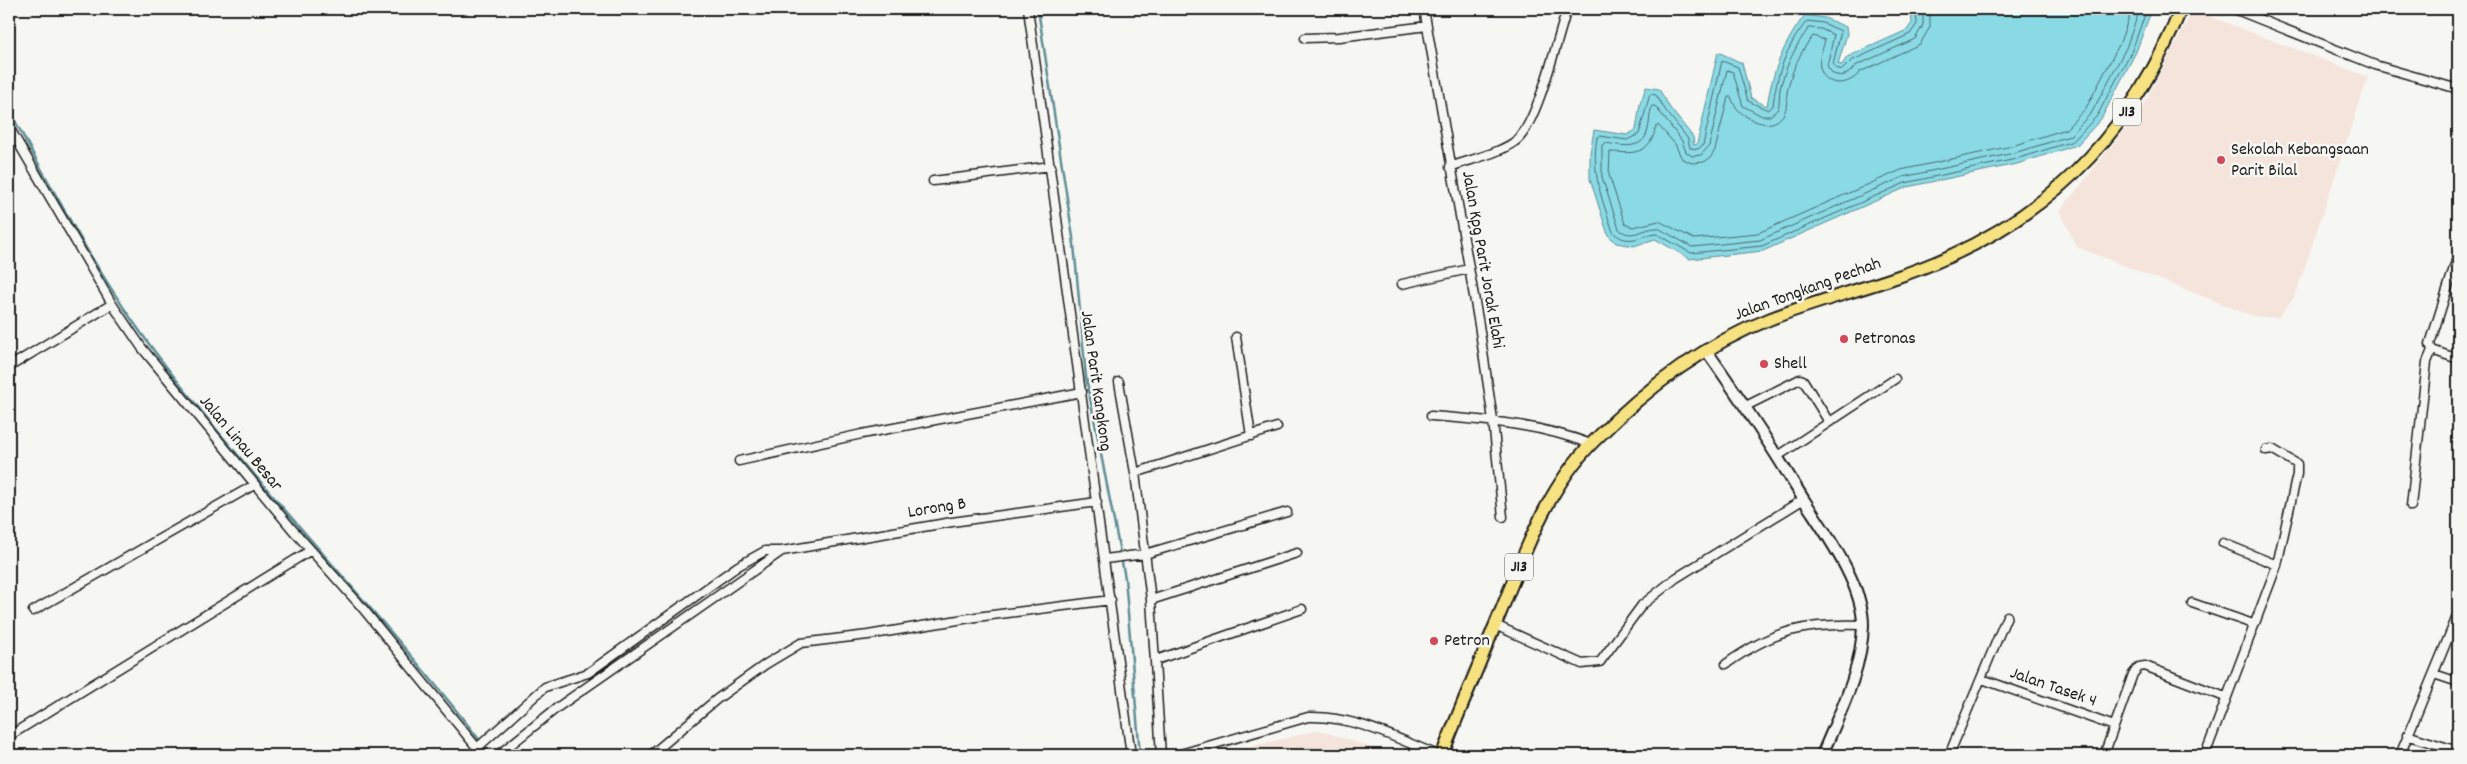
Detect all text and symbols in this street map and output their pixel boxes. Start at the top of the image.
road number: J13 [2113,98,2141,125]
place label: Sekolah Kebangsaan Parit Bilal [2231,138,2369,184]
marker: Sekolah Kebangsaan Parit Bilal [2215,154,2227,166]
street label: Jalan Kpg Parit Jorak Elahi [1454,169,1510,351]
street label: Jalan Tongkang Pechah [1731,252,1885,328]
street label: Jalan Parit Kangkong [1073,309,1117,453]
place label: Petronas [1854,327,1916,352]
marker: Petronas [1838,333,1850,345]
place label: Shell [1774,352,1807,377]
marker: Shell [1758,358,1770,370]
street label: Jalan Linau Besar [192,391,288,498]
street label: Lorong B [906,492,968,526]
road number: J13 [1505,554,1533,580]
place label: Petron [1444,629,1490,654]
marker: Petron [1428,635,1440,647]
street label: Jalan Tasek 4 [2006,661,2100,715]

